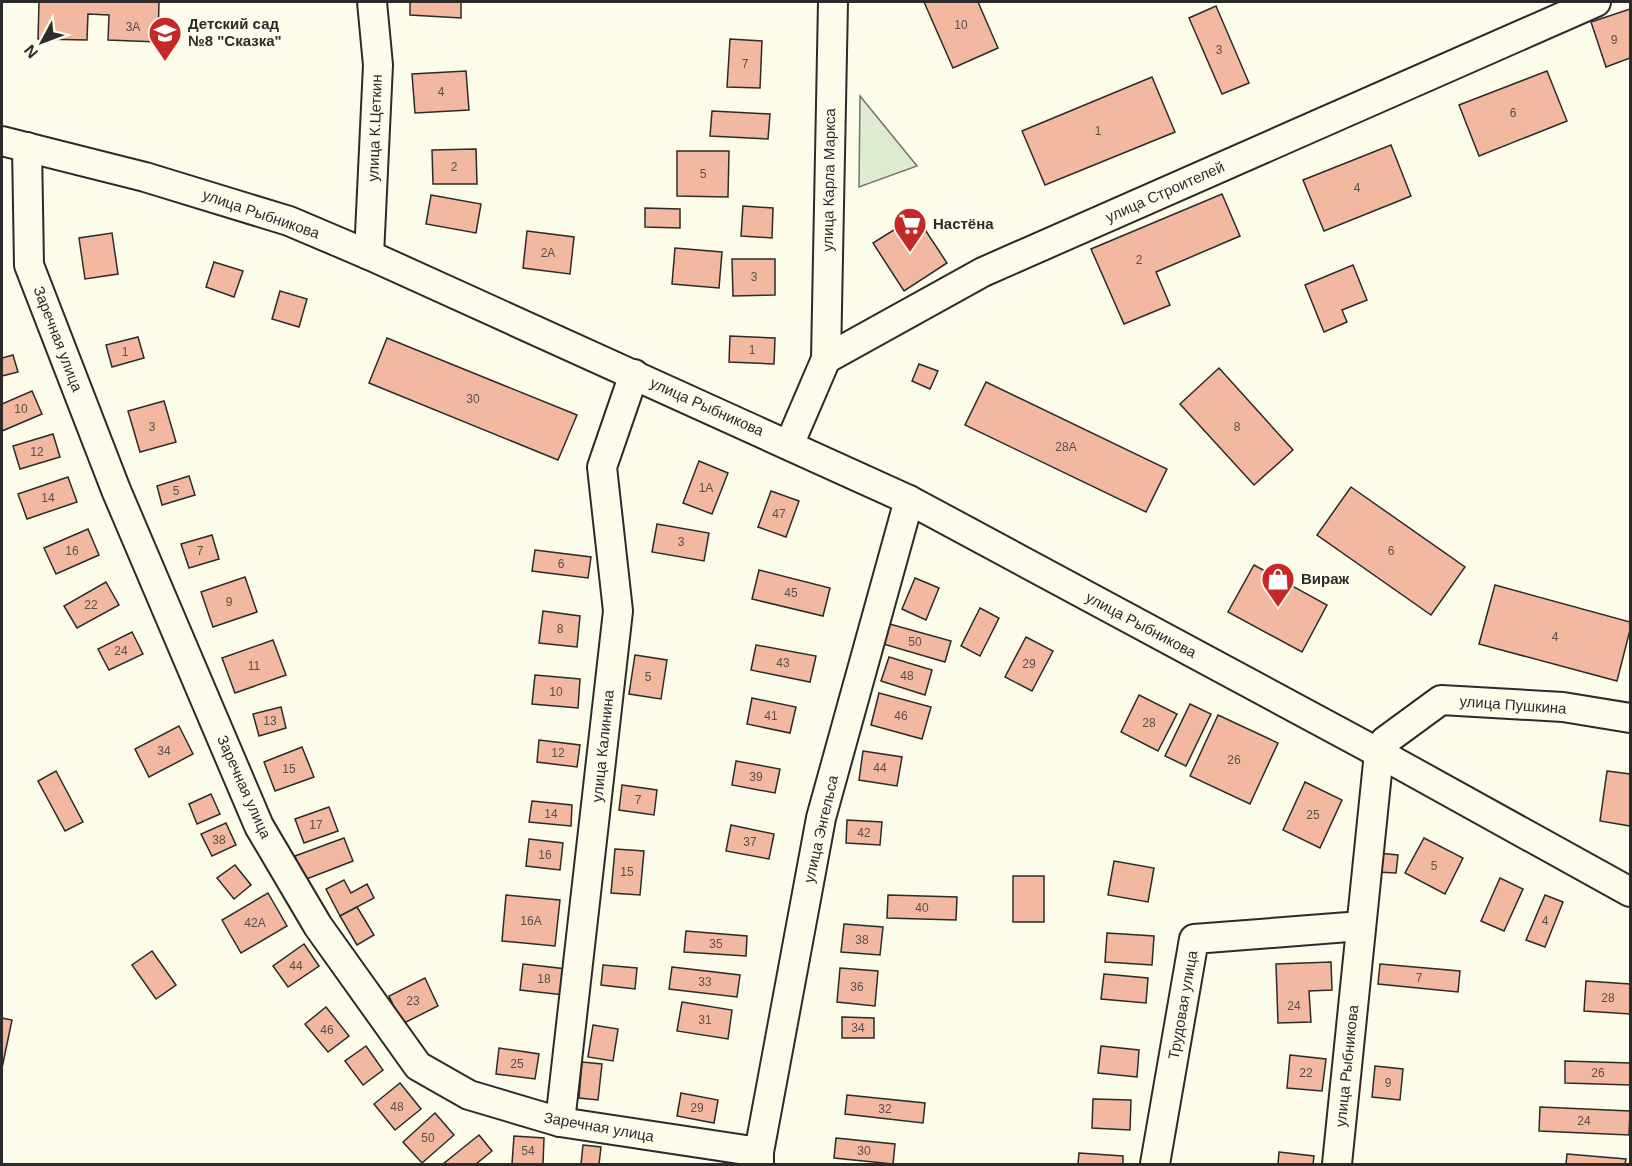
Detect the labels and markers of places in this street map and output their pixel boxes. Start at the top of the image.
school or university icon: Детский сад №8 "Сказка" [147,15,183,62]
place label: Детский сад №8 "Сказка" [188,15,282,49]
supermarket icon: Настёна [892,206,928,253]
place label: Настёна [933,215,994,232]
shop icon: Вираж [1260,561,1296,608]
place label: Вираж [1301,570,1350,587]

